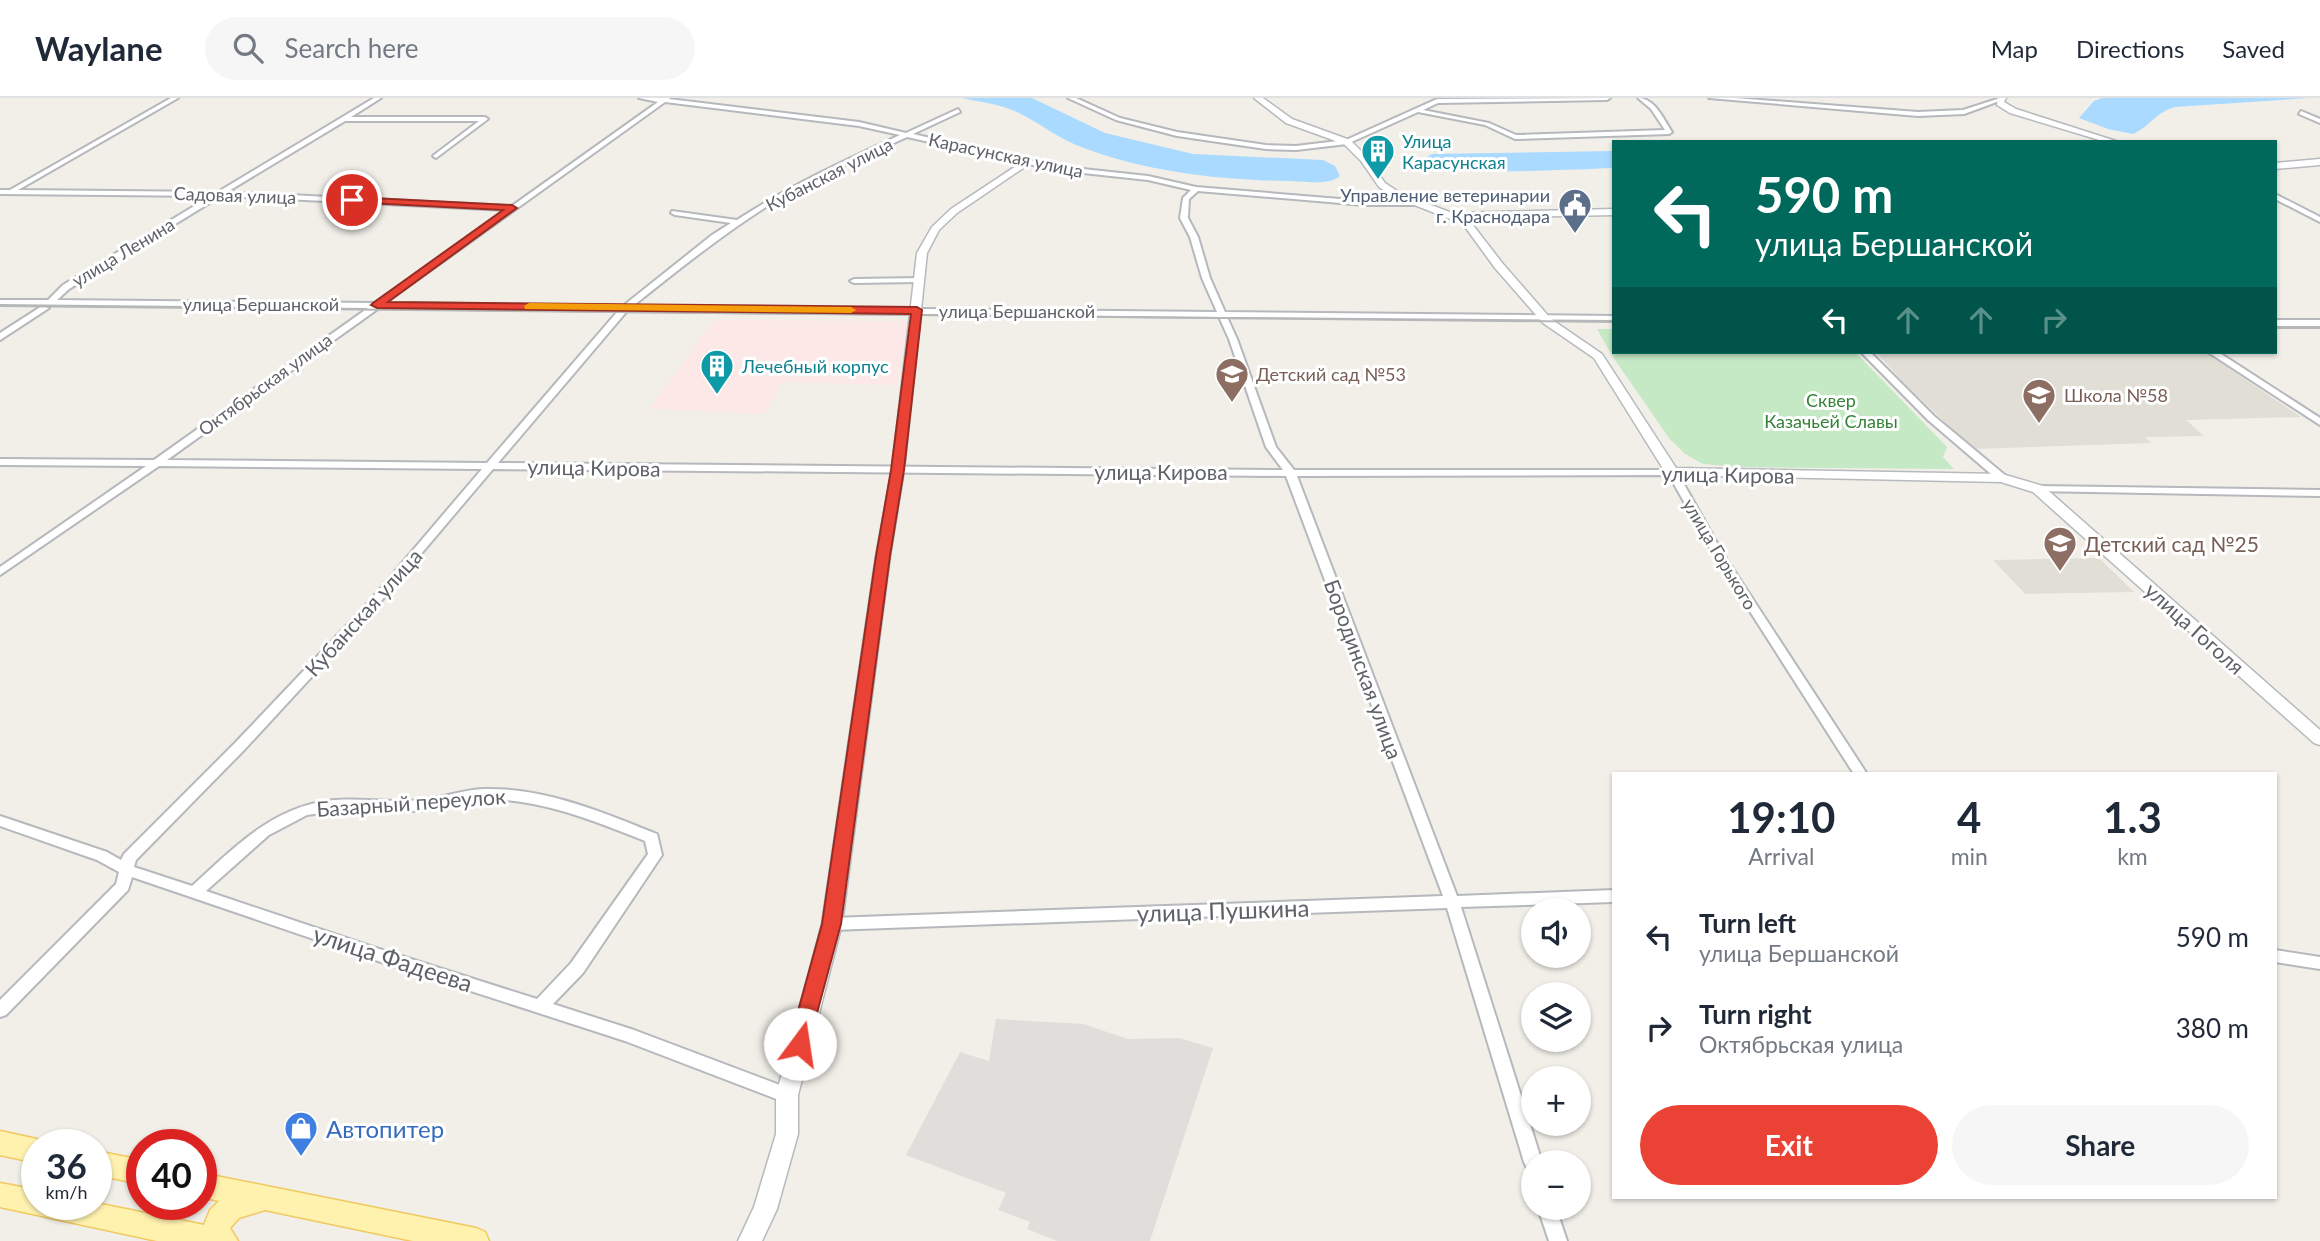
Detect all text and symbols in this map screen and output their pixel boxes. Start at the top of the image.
search box [205,17,695,80]
text: Waylane [35,28,163,68]
icon: search [229,29,267,67]
text: Search here [285,32,419,64]
text: Map [1991,34,2038,63]
text: Directions [2076,34,2184,63]
text: Saved [2222,34,2285,63]
street label: Карасунская улица [927,128,1085,182]
place label: Улица Карасунская [1402,130,1506,173]
building icon: Улица Карасунская [1359,132,1397,181]
street label: Кубанская улица [762,133,896,215]
text: 590 m [1755,165,1893,223]
icon: left [1640,168,1731,259]
pin [322,170,382,230]
icon: arrive [333,181,371,219]
street label: Садовая улица [173,182,297,208]
place label: Управление ветеринарии г. Краснодара [1340,184,1550,227]
public building icon: Управление ветеринарии г. Краснодара [1556,186,1594,235]
street label: улица Ленина [68,213,178,291]
text: улица Бершанской [1755,224,2033,263]
street label: улица Бершанской [183,293,339,315]
street label: улица Бершанской [939,300,1095,322]
icon: left [1816,301,1854,339]
icon: ahead [1889,301,1927,339]
icon: ahead [1962,301,2000,339]
icon: right [2035,301,2073,339]
street label: Октябрьская улица [194,328,336,440]
building icon: Лечебный корпус [698,347,736,396]
place label: Лечебный корпус [741,355,889,377]
school or university icon: Детский сад №53 [1213,355,1251,404]
place label: Детский сад №53 [1256,363,1406,385]
school or university icon: Школа №58 [2020,376,2058,425]
place label: Школа №58 [2064,384,2168,406]
park label: Сквер Казачьей Славы [1764,389,1898,432]
street label: улица Кирова [527,453,661,481]
street label: улица Кирова [1094,459,1228,484]
street label: улица Кирова [1661,460,1795,488]
street label: улица Горького [1678,494,1762,614]
school or university icon: Детский сад №25 [2041,524,2079,573]
place label: Детский сад №25 [2084,531,2259,556]
street label: Кубанская улица [299,543,427,681]
street label: Бородинская улица [1320,576,1408,762]
street label: улица Гоголя [2140,577,2250,679]
street label: Базарный переулок [315,783,507,821]
text: 19:10 [1727,792,1835,842]
text: 4 [1957,792,1981,842]
text: 1.3 [2103,792,2162,842]
text: Arrival [1748,842,1814,870]
text: min [1951,842,1988,870]
text: km [2117,842,2148,870]
street label: улица Пушкина [1136,892,1310,928]
map controls [1521,898,1591,1220]
button: sound [1521,898,1591,968]
text: Turn left [1699,907,1796,939]
icon: left [1640,918,1678,956]
street label: улица Фадеева [310,919,476,997]
text: 590 m [2176,921,2249,953]
text: улица Бершанской [1699,939,1899,967]
button: layers [1521,982,1591,1052]
text: Turn right [1699,998,1812,1030]
position arrow [763,1007,837,1081]
icon: right [1640,1009,1678,1047]
text: 380 m [2176,1012,2249,1044]
text: Октябрьская улица [1699,1030,1903,1058]
button: + [1521,1066,1591,1136]
button: Exit [1640,1105,1938,1185]
button: Share [1952,1105,2249,1185]
shop icon: Автопитер [282,1109,320,1158]
place label: Автопитер [326,1114,444,1143]
speed limit sign: 40 [126,1129,217,1220]
text: 36 [46,1144,87,1186]
button: − [1521,1150,1591,1220]
text: km/h [45,1181,88,1203]

